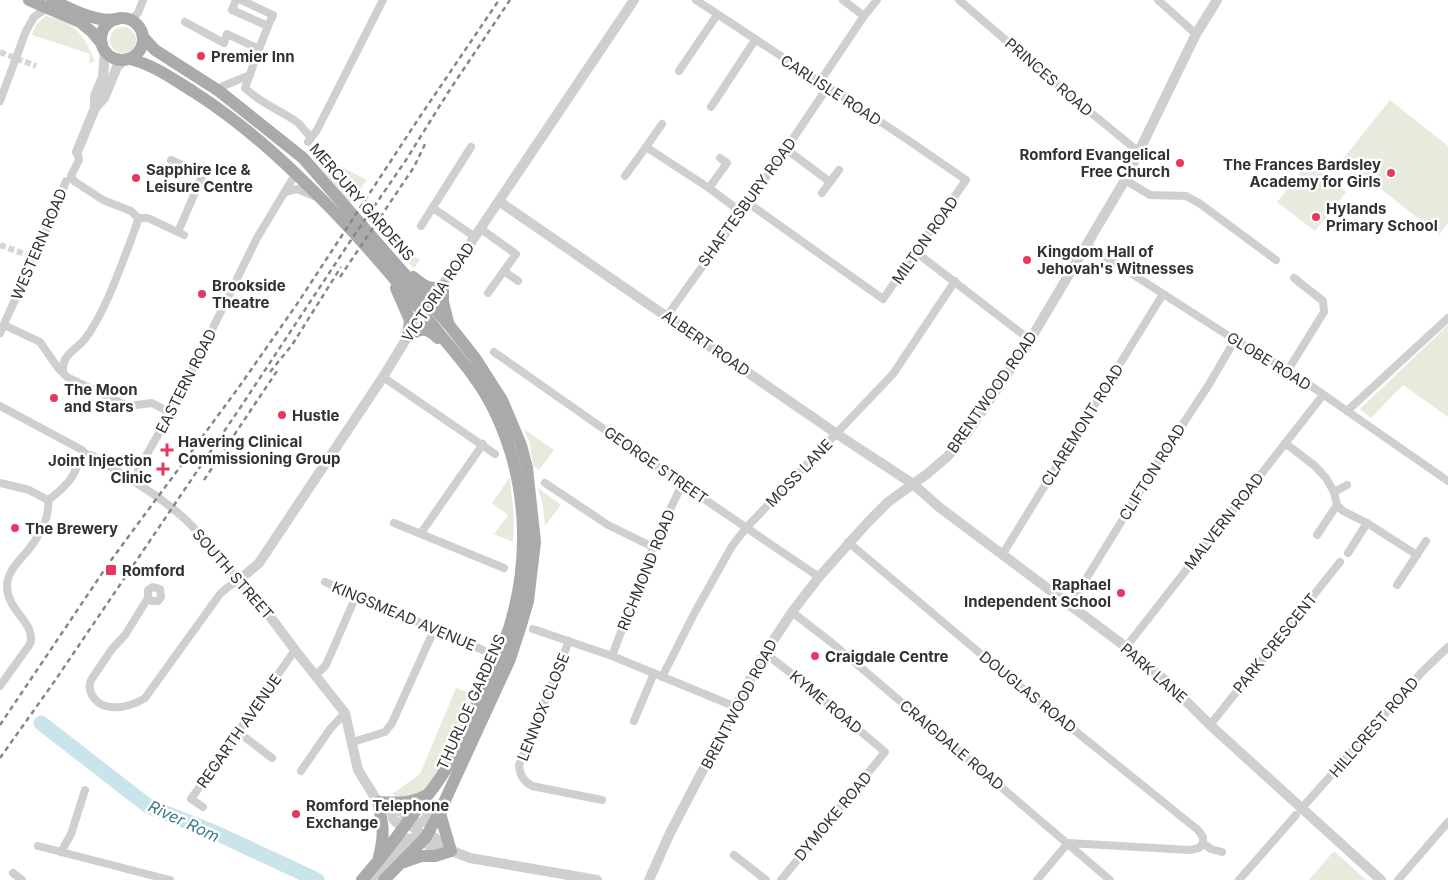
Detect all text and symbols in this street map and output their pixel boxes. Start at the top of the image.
street label: PRINCES ROAD [1001,34,1097,120]
place label: Premier Inn [211,47,295,66]
marker: Premier Inn [195,50,207,62]
street label: CARLISLE ROAD [777,50,885,130]
street label: SHAFTESBURY ROAD [694,134,800,270]
street label: MERCURY GARDENS [306,139,418,265]
place label: Romford Evangelical Free Church [1020,145,1170,181]
place label: The Frances Bardsley Academy for Girls [1223,155,1381,191]
marker: Romford Evangelical Free Church [1174,157,1186,169]
place label: Sapphire Ice & Leisure Centre [146,160,253,196]
marker: The Frances Bardsley Academy for Girls [1385,167,1397,179]
marker: Sapphire Ice & Leisure Centre [130,172,142,184]
street label: WESTERN ROAD [7,185,71,303]
street label: MILTON ROAD [888,193,962,287]
place label: Hylands Primary School [1326,199,1438,235]
marker: Hylands Primary School [1310,211,1322,223]
street label: VICTORIA ROAD [398,239,478,345]
place label: Kingdom Hall of Jehovah's Witnesses [1037,242,1194,278]
marker: Kingdom Hall of Jehovah's Witnesses [1021,254,1033,266]
place label: Brookside Theatre [212,276,286,312]
marker: Brookside Theatre [196,288,208,300]
street label: ALBERT ROAD [658,306,754,380]
street label: EASTERN ROAD [152,326,220,436]
street label: BRENTWOOD ROAD [943,328,1041,456]
street label: GLOBE ROAD [1223,328,1315,394]
street label: CLAREMONT ROAD [1037,360,1127,490]
place label: The Moon and Stars [64,380,138,416]
marker: The Moon and Stars [48,392,60,404]
place label: Hustle [292,406,340,425]
marker: Hustle [276,409,288,421]
street label: CLIFTON ROAD [1115,420,1189,524]
street label: GEORGE STREET [600,422,712,508]
place label: Havering Clinical Commissioning Group [178,432,341,468]
street label: MOSS LANE [762,435,836,511]
marker: Havering Clinical Commissioning Group [160,443,174,457]
place label: Joint Injection Clinic [48,451,152,487]
marker: Joint Injection Clinic [156,462,170,476]
street label: MALVERN ROAD [1180,469,1268,573]
street label: RICHMOND ROAD [613,507,679,633]
place label: The Brewery [25,519,118,538]
marker: The Brewery [9,522,21,534]
street label: SOUTH STREET [188,525,278,623]
place label: Romford [122,561,185,580]
marker: Romford [104,563,118,577]
place label: Raphael Independent School [964,575,1111,611]
street label: KINGSMEAD AVENUE [329,577,479,655]
marker: Raphael Independent School [1115,587,1127,599]
street label: PARK CRESCENT [1229,589,1321,697]
street label: THURLOE GARDENS [433,631,509,773]
street label: BRENTWOOD ROAD [697,636,781,772]
street label: PARK LANE [1117,639,1191,707]
place label: Craigdale Centre [825,647,949,666]
street label: DOUGLAS ROAD [976,647,1080,737]
street label: LENNOX CLOSE [513,650,573,764]
marker: Craigdale Centre [809,650,821,662]
street label: KYME ROAD [786,666,866,738]
street label: REGARTH AVENUE [193,670,285,792]
street label: HILLCREST ROAD [1325,673,1423,781]
street label: CRAIGDALE ROAD [896,696,1008,794]
street label: DYMOKE ROAD [790,768,876,864]
water label: River Rom [145,796,223,846]
place label: Romford Telephone Exchange [306,796,449,832]
marker: Romford Telephone Exchange [290,808,302,820]

